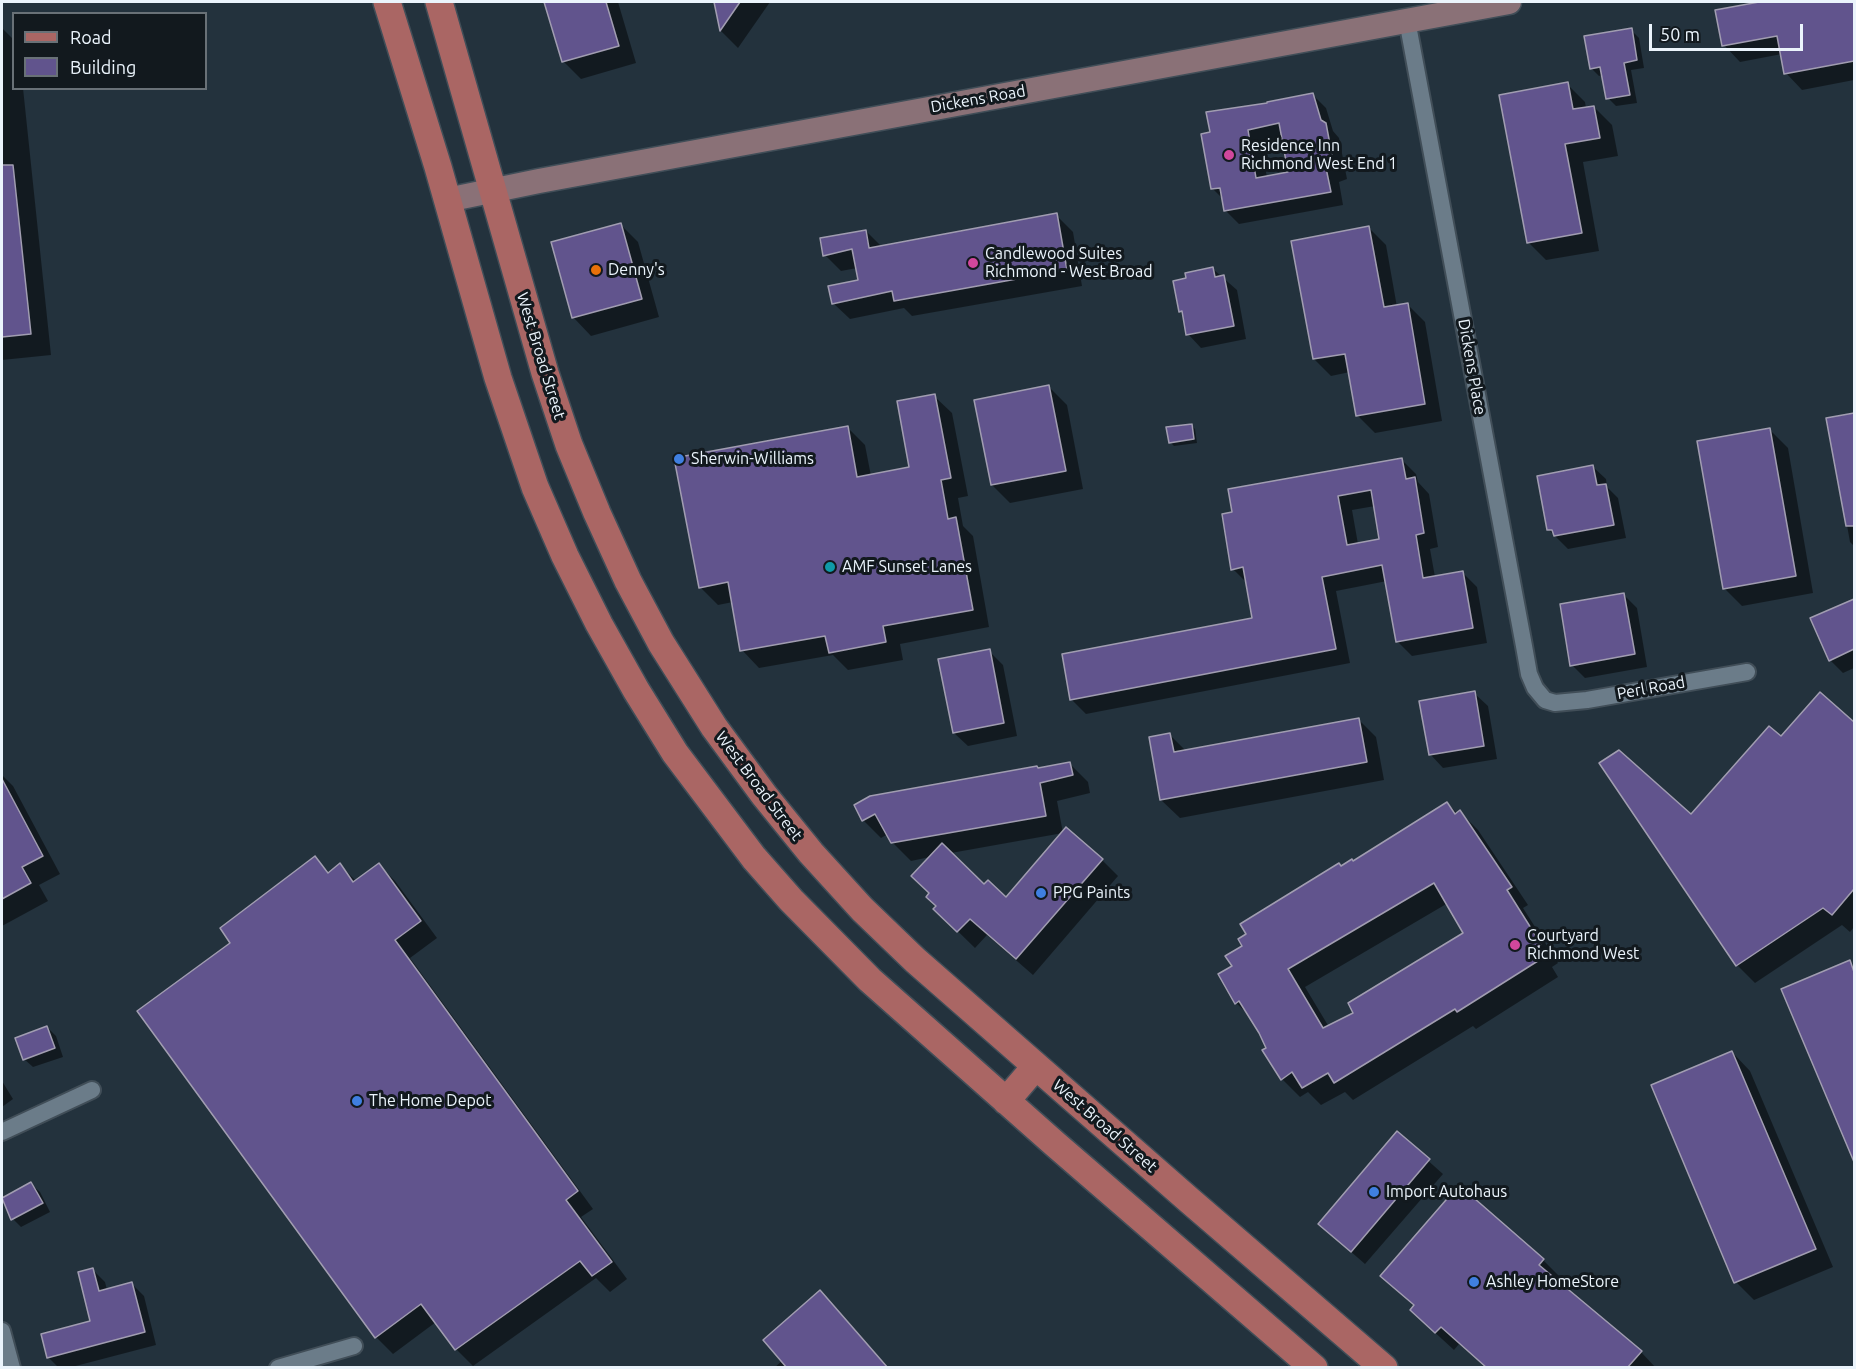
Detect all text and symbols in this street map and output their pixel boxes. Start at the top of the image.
legend [12,12,207,90]
scale bar [1652,12,1806,50]
text: 50 m [1660,24,1700,44]
text: Road [70,27,112,47]
text: Building [70,57,136,77]
street label: Dickens Road [929,81,1027,117]
place label: Residence Inn Richmond West End 1 [1241,136,1397,174]
marker: Residence Inn Richmond West End 1 [1222,148,1236,162]
place label: Candlewood Suites Richmond - West Broad [985,244,1153,282]
marker: Candlewood Suites Richmond - West Broad [966,256,980,270]
place label: Denny's [608,260,665,280]
marker: Denny's [589,263,603,277]
street label: West Broad Street [513,290,569,422]
street label: Dickens Place [1454,317,1490,417]
place label: Sherwin-Williams [691,449,814,469]
marker: Sherwin-Williams [672,452,686,466]
place label: AMF Sunset Lanes [842,557,972,577]
marker: AMF Sunset Lanes [823,560,837,574]
street label: Perl Road [1615,673,1687,703]
street label: West Broad Street [712,728,806,844]
place label: PPG Paints [1053,883,1130,903]
marker: PPG Paints [1034,886,1048,900]
place label: Courtyard Richmond West [1527,926,1639,964]
marker: Courtyard Richmond West [1508,938,1522,952]
street label: West Broad Street [1049,1076,1161,1176]
place label: The Home Depot [369,1091,491,1111]
marker: The Home Depot [350,1094,364,1108]
place label: Import Autohaus [1386,1182,1507,1202]
marker: Import Autohaus [1367,1185,1381,1199]
place label: Ashley HomeStore [1486,1272,1619,1292]
marker: Ashley HomeStore [1467,1275,1481,1289]

